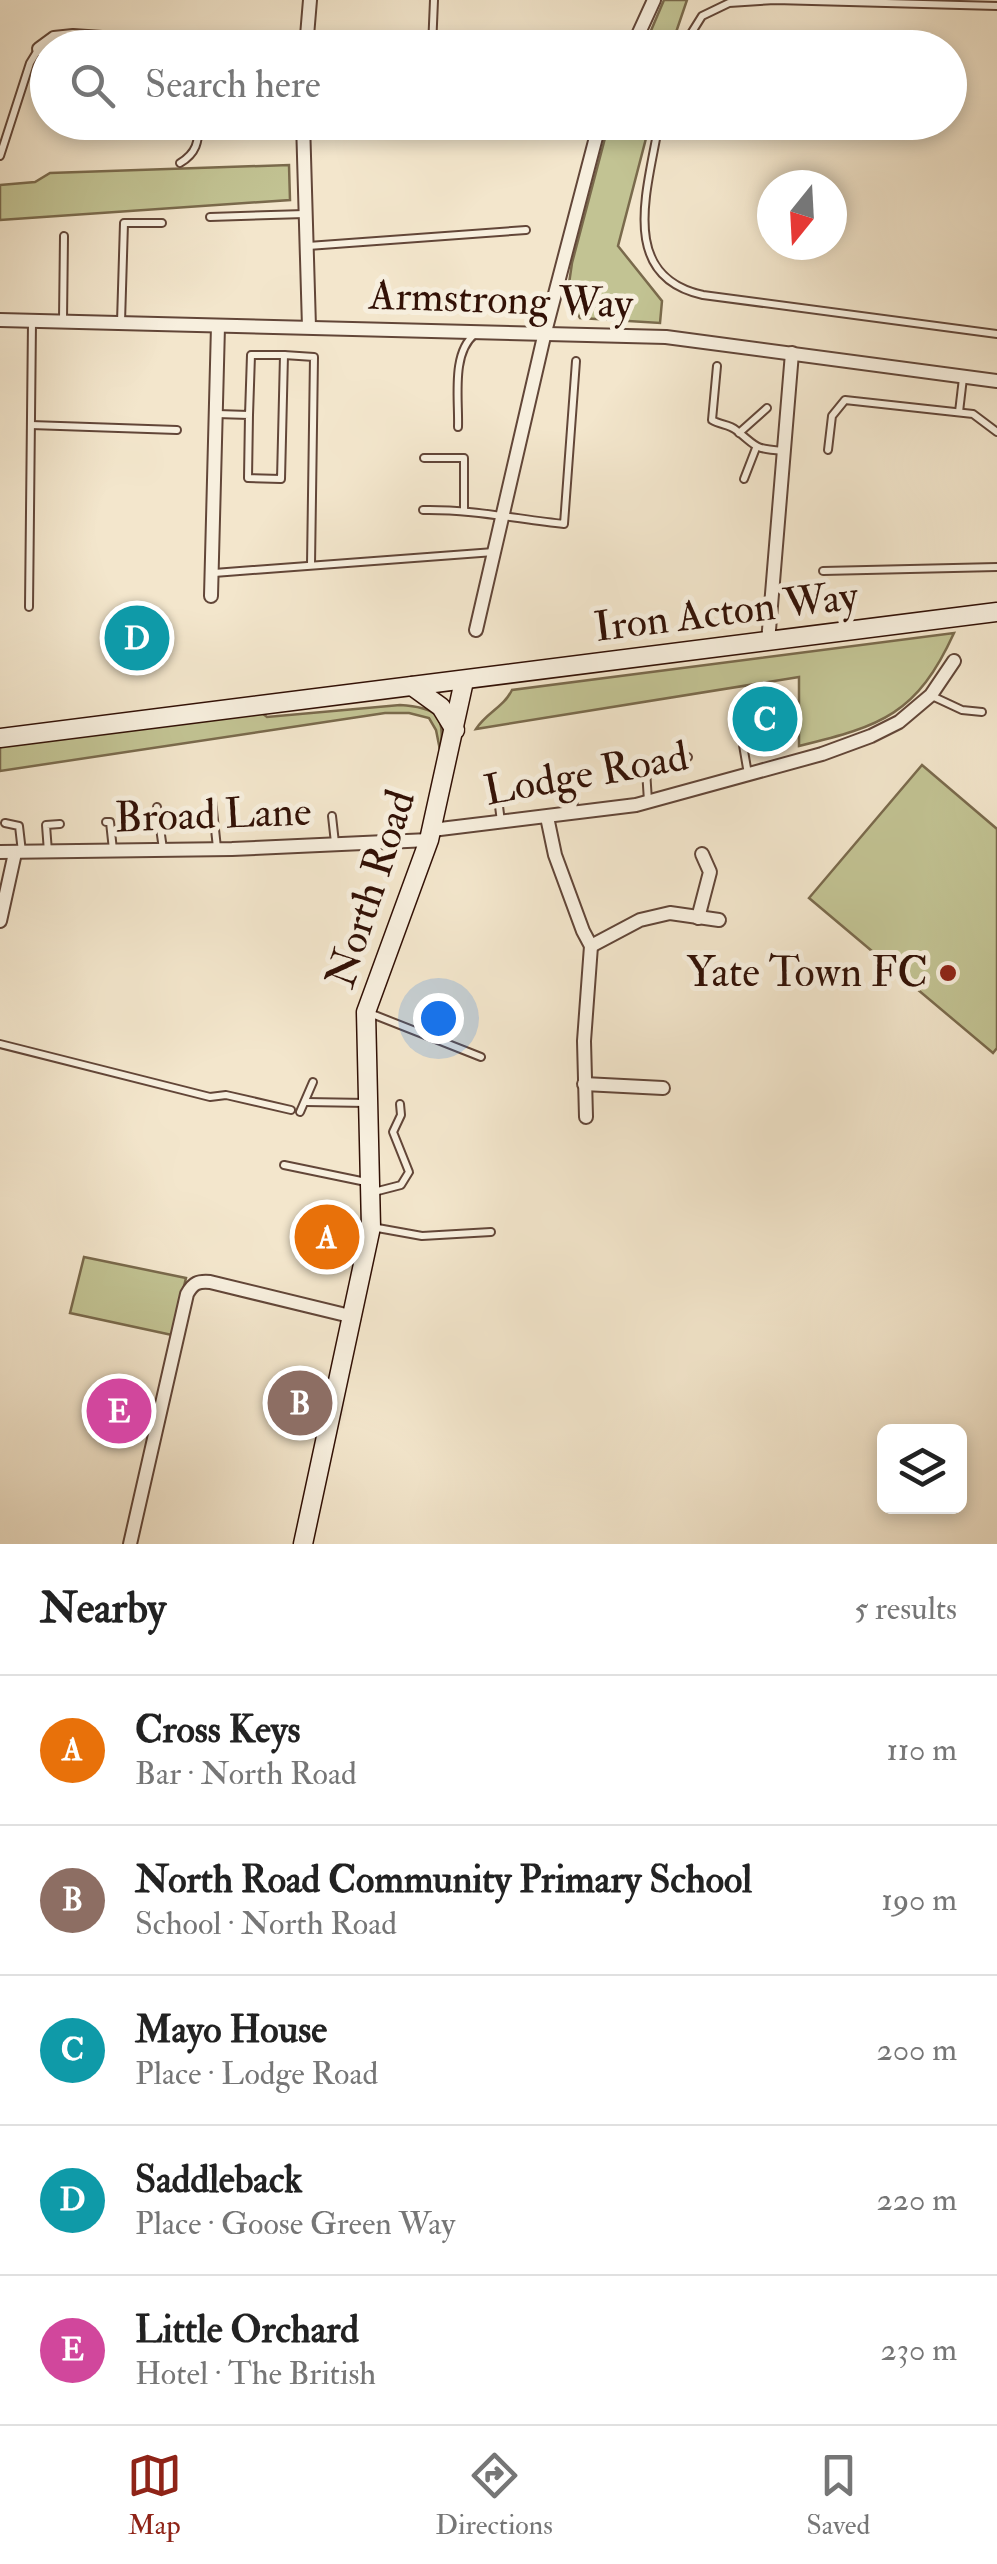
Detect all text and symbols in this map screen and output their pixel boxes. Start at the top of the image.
search box [30,30,967,140]
icon: search [65,58,120,113]
text: Search here [145,61,321,109]
north arrow [757,170,847,260]
street label: Armstrong Way [367,269,634,331]
street label: Iron Acton Way [591,570,861,654]
pin: D [104,600,170,676]
pin: C [732,682,798,756]
street label: Lodge Road [480,730,692,818]
street label: North Road [315,783,427,994]
street label: Broad Lane [114,786,312,844]
place label: Yate Town FC [686,947,928,999]
marker: Yate Town FC [937,962,959,984]
your location [413,993,464,1044]
pin: A [294,1200,360,1274]
pin: B [268,1366,332,1440]
pin: E [86,1374,152,1448]
map controls [877,1424,967,1514]
button: layers [877,1424,967,1514]
text: Nearby [40,1583,166,1635]
text: 5 results [854,1589,957,1629]
text: Cross Keys [135,1706,301,1754]
text: A [62,1730,83,1770]
text: 110 m [886,1730,957,1770]
text: Bar · North Road [135,1754,357,1794]
text: North Road Community Primary School [135,1856,752,1904]
text: B [62,1880,83,1920]
text: 190 m [881,1880,957,1920]
text: School · North Road [135,1904,397,1944]
text: Mayo House [135,2006,327,2054]
text: C [61,2030,84,2070]
text: 200 m [876,2030,957,2070]
text: Place · Lodge Road [135,2054,378,2094]
text: Saddleback [135,2156,302,2204]
text: D [59,2180,86,2220]
text: 220 m [877,2180,957,2220]
text: Place · Goose Green Way [135,2204,455,2244]
text: Little Orchard [135,2306,359,2354]
text: E [61,2330,84,2370]
text: 230 m [881,2330,957,2370]
text: Hotel · The British [135,2354,376,2394]
tab: Map [127,2448,182,2543]
tab: Directions [435,2448,553,2543]
tab: Saved [806,2448,870,2543]

